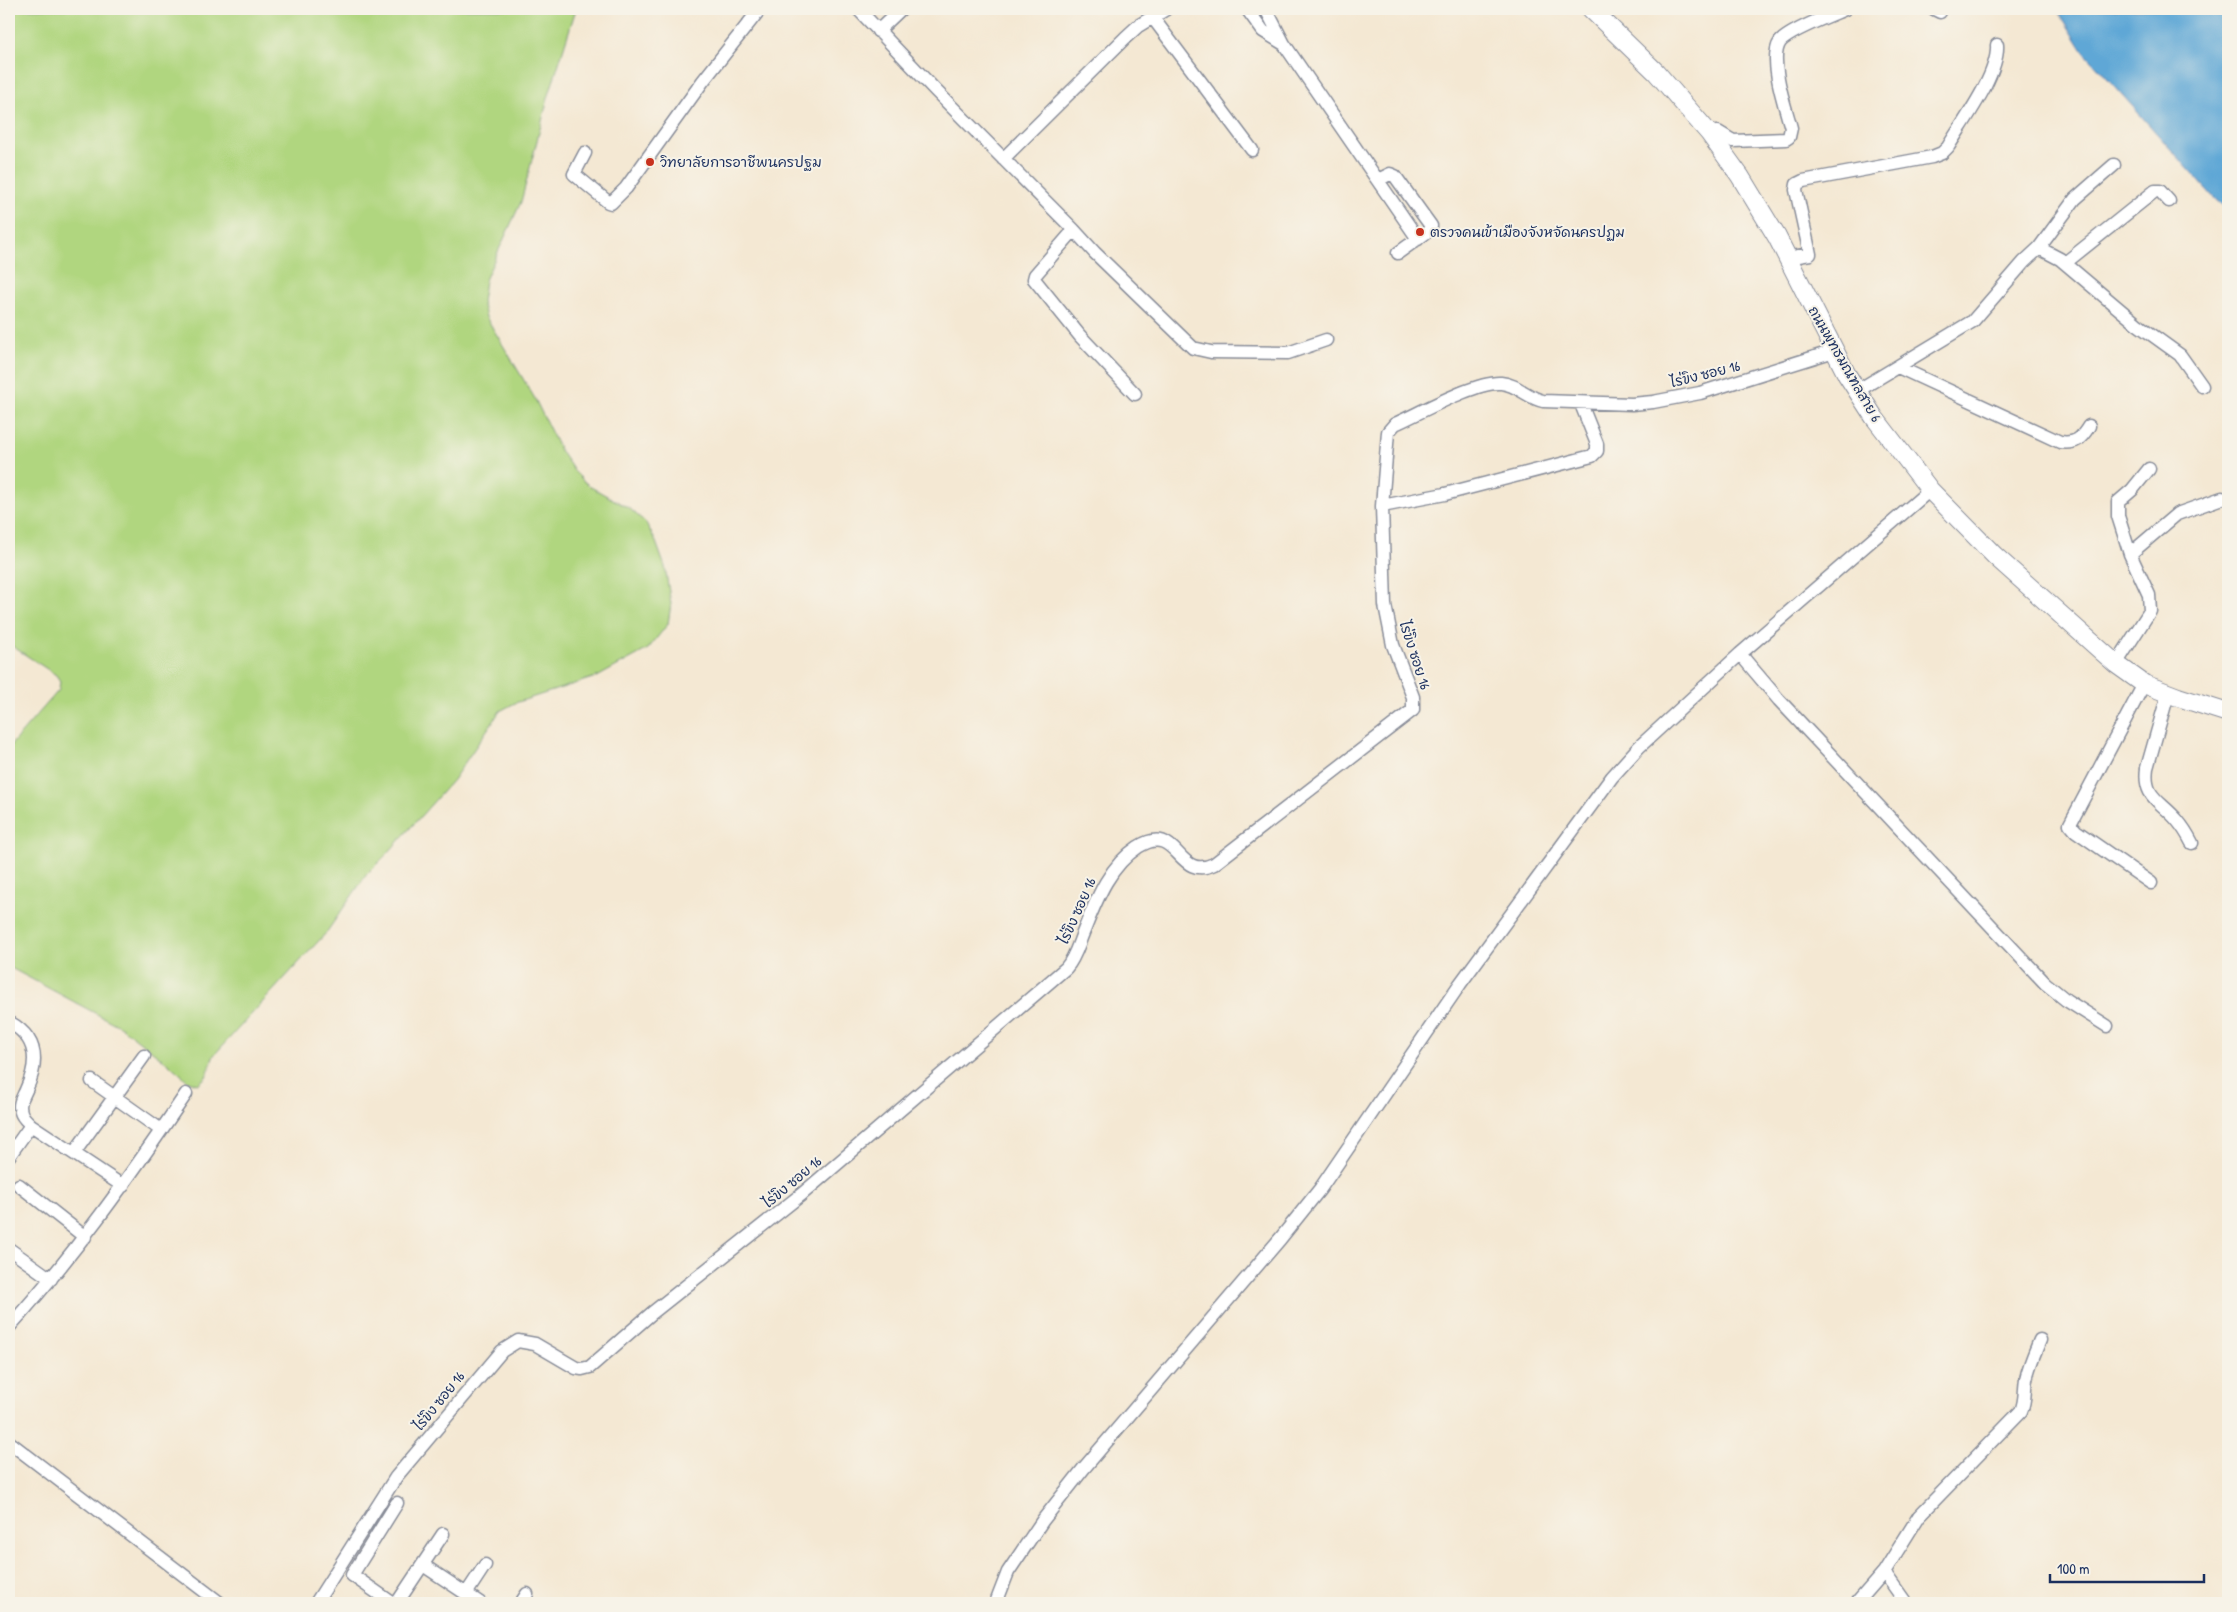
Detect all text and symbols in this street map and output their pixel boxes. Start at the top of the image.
place label: วิทยาลัยการอาชีพนครปฐม [660,152,822,171]
marker: วิทยาลัยการอาชีพนครปฐม [644,156,656,168]
place label: ตรวจคนเข้าเมืองจังหจัดนครปฏม [1430,222,1625,241]
marker: ตรวจคนเข้าเมืองจังหจัดนครปฏม [1414,226,1426,238]
street label: ถนนพุทธมณฑลสาย 6 [1804,302,1887,426]
street label: ไร่ขิง ซอย 16 [1667,356,1742,392]
street label: ไร่ขิง ซอย 16 [1395,617,1436,692]
street label: ไร่ขิง ซอย 16 [1053,874,1100,948]
street label: ไร่ขิง ซอย 16 [757,1151,825,1212]
street label: ไร่ขิง ซอย 16 [408,1367,469,1435]
scale bar [2050,1552,2203,1584]
text: 100 m [2057,1558,2090,1579]

